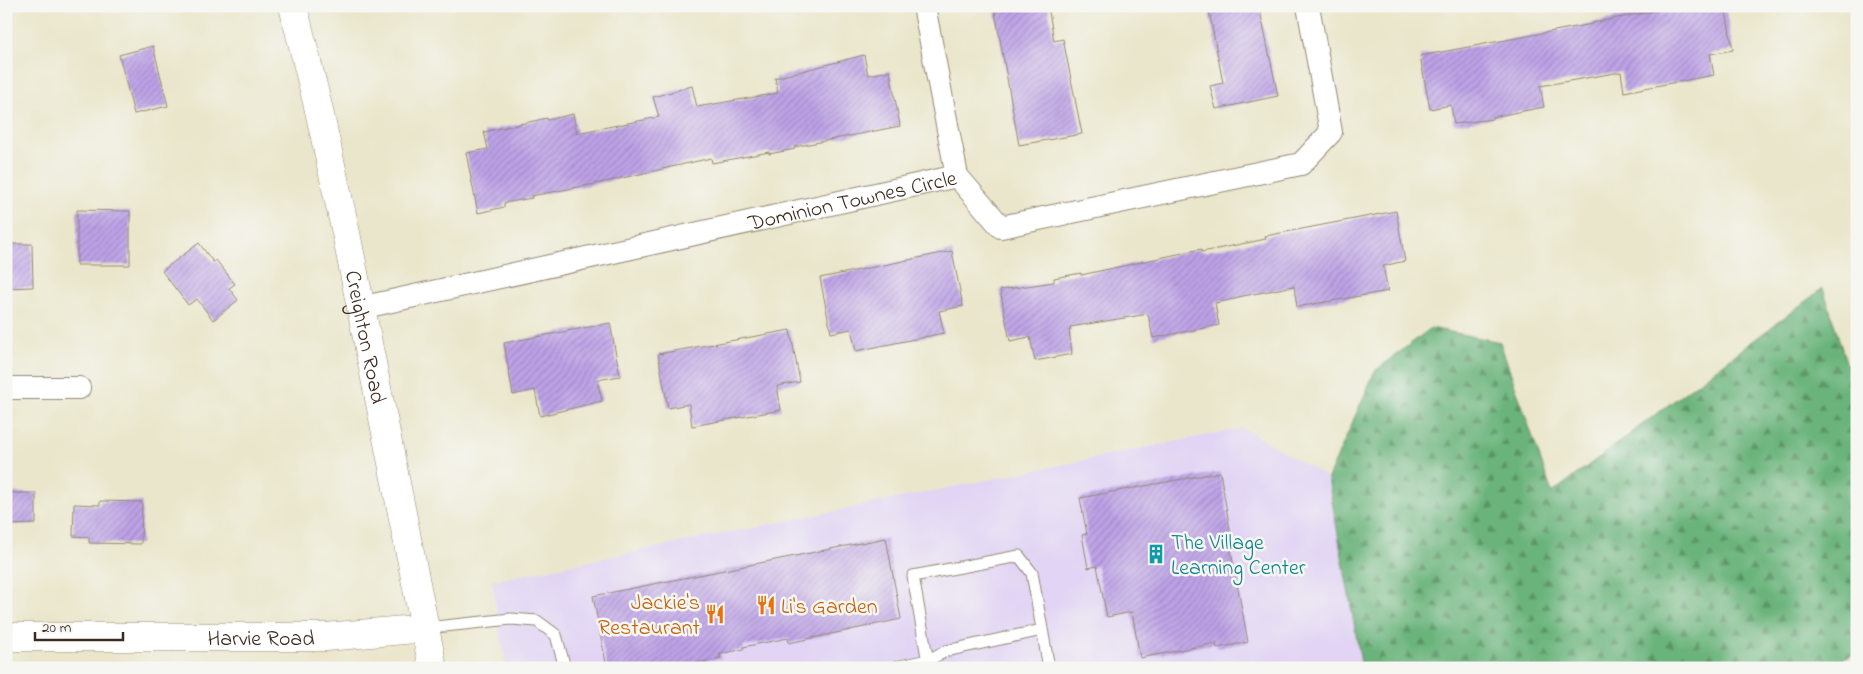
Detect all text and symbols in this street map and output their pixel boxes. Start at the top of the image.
street label: Dominion Townes Circle [745,164,960,241]
street label: Creighton Road [335,268,393,407]
place label: The Village Learning Center [1171,528,1306,586]
building icon: The Village Learning Center [1145,543,1167,565]
place label: Jackie's Restaurant [598,588,701,645]
place label: Li's Garden [781,592,878,624]
restaurant icon: Li's Garden [755,594,777,616]
restaurant icon: Jackie's Restaurant [704,603,726,625]
scale bar [35,609,122,641]
text: 20 m [42,617,72,639]
street label: Harvie Road [207,624,315,656]

